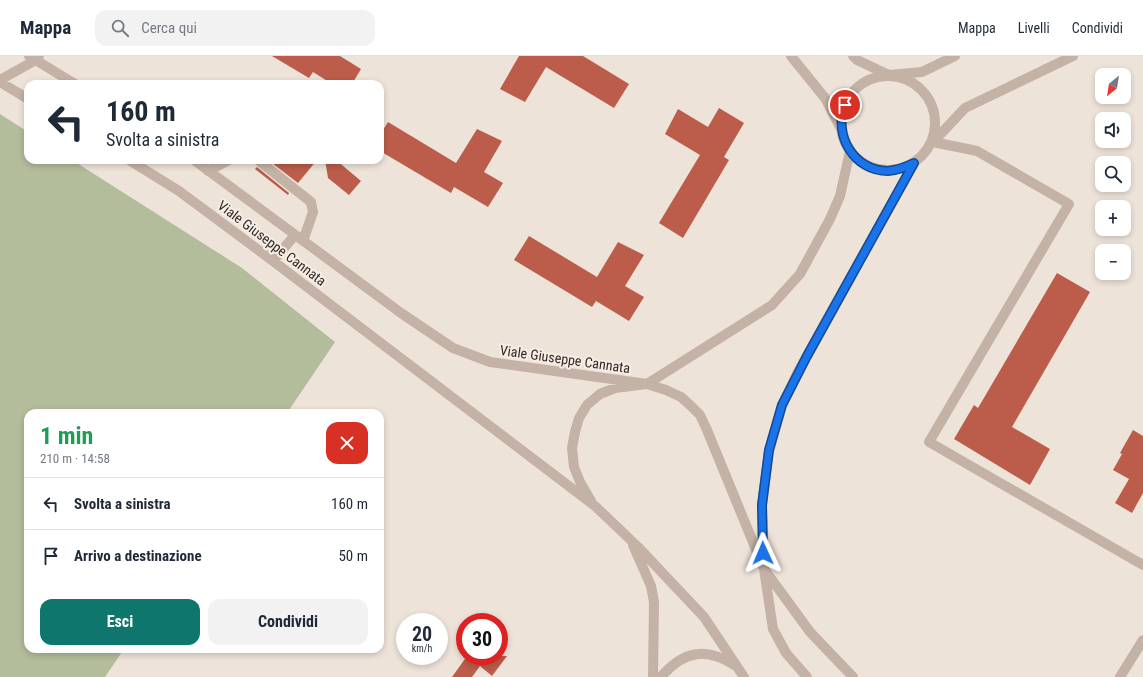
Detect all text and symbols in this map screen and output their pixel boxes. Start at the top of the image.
search box [95,10,375,46]
text: Mappa [20,16,71,39]
icon: search [109,17,131,39]
text: Cerca qui [141,19,197,37]
text: Mappa [958,20,996,36]
text: Livelli [1018,20,1050,36]
text: Condividi [1072,20,1123,36]
north arrow [1095,68,1131,104]
map controls [1095,68,1131,280]
pin [828,88,862,122]
icon: arrive [834,94,856,116]
text: 160 m [106,95,176,128]
icon: left [40,96,92,148]
button: sound [1095,112,1131,148]
text: Svolta a sinistra [106,129,219,150]
button: search [1095,156,1131,192]
street label: Viale Giuseppe Cannata [215,197,329,289]
button: + [1095,200,1131,236]
button: − [1095,244,1131,280]
street label: Viale Giuseppe Cannata [499,342,631,376]
text: 1 min [40,422,93,450]
button: close [326,422,368,464]
text: 210 m · 14:58 [40,451,110,466]
icon: left [40,493,62,515]
text: Svolta a sinistra [74,495,171,513]
text: 160 m [331,495,368,513]
position arrow [742,532,784,574]
icon: arrive [40,545,62,567]
text: Arrivo a destinazione [74,547,202,565]
text: 50 m [338,547,368,565]
button: Esci [40,599,200,645]
button: Condividi [208,599,368,645]
speed limit sign: 30 [456,613,508,665]
text: 20 [412,622,432,646]
text: km/h [412,643,432,654]

